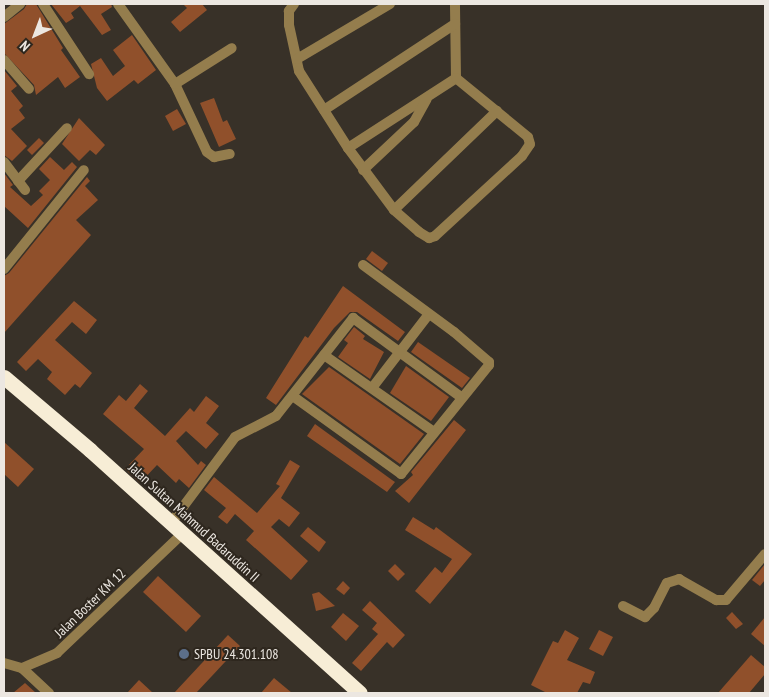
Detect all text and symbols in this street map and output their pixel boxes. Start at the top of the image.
north arrow [10,10,60,60]
text: N [16,37,34,55]
street label: Jalan Sultan Mahmud Badaruddin II [125,459,263,585]
street label: Jalan Boster KM 12 [51,565,129,641]
place label: SPBU 24.301.108 [194,646,279,662]
marker: SPBU 24.301.108 [178,648,190,660]

